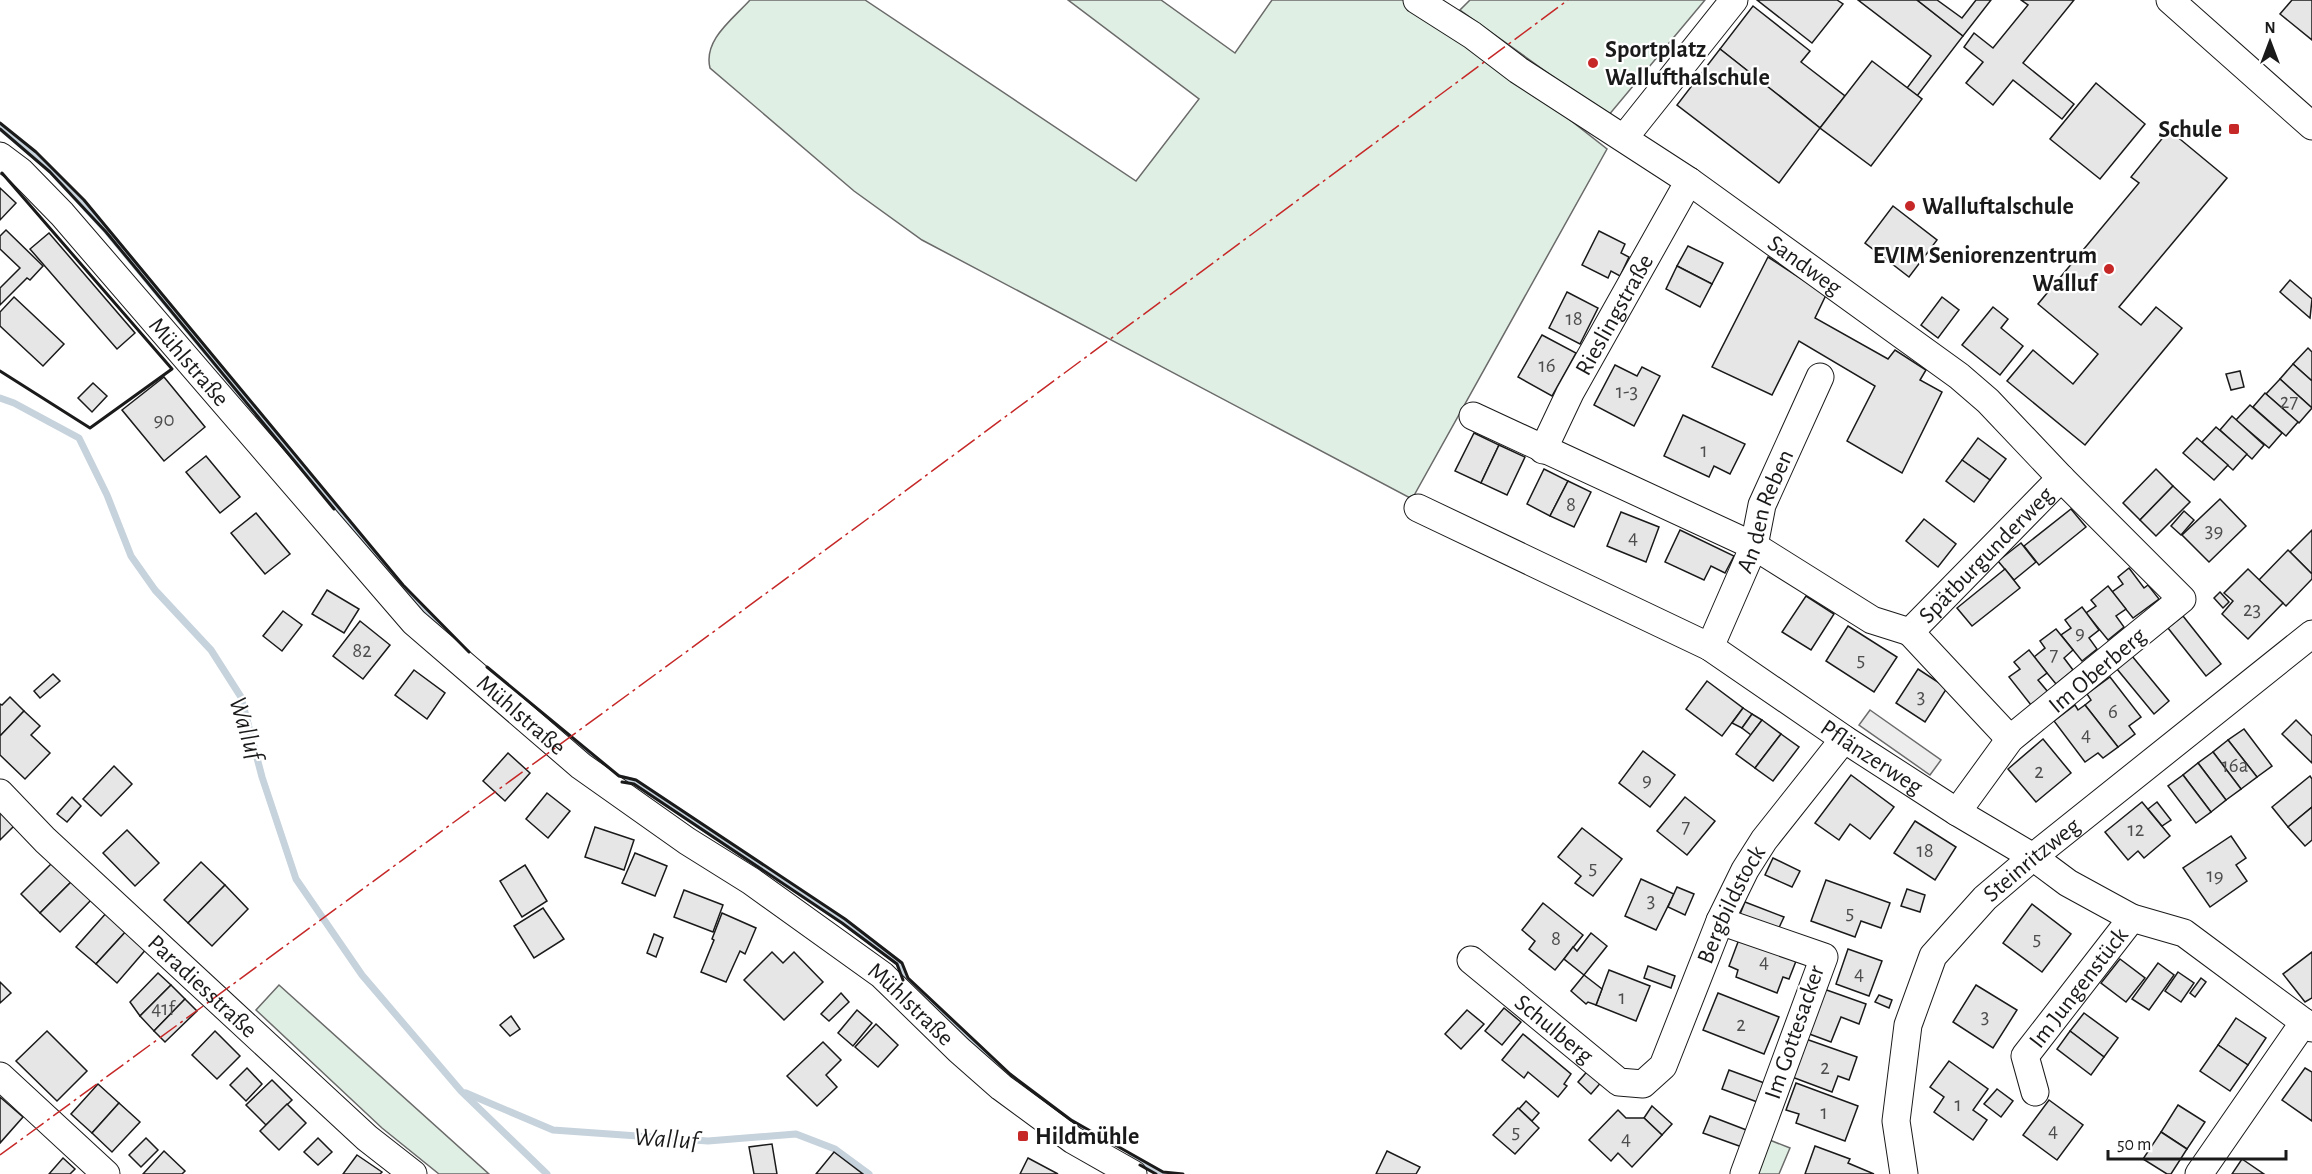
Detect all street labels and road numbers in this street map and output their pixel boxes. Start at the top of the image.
street label: Sandweg [1763,231,1846,300]
street label: Rieslingstraße [1572,251,1658,380]
street label: Mühlstraße [144,313,233,411]
street label: An den Reben [1733,446,1798,577]
street label: Spätburgunderweg [1915,482,2058,628]
street label: Im Oberberg [2044,623,2151,718]
street label: Mühlstraße [472,671,570,760]
street label: Pflänzerweg [1816,716,1927,800]
street label: Steinritzweg [1979,813,2085,907]
street label: Bergbildstock [1693,842,1770,967]
street label: Im Jungenstück [2025,923,2133,1053]
street label: Paradiesstraße [143,931,261,1043]
street label: Mühlstraße [864,958,958,1051]
street label: Im Gottesacker [1761,962,1829,1102]
street label: Schulberg [1510,990,1598,1069]

